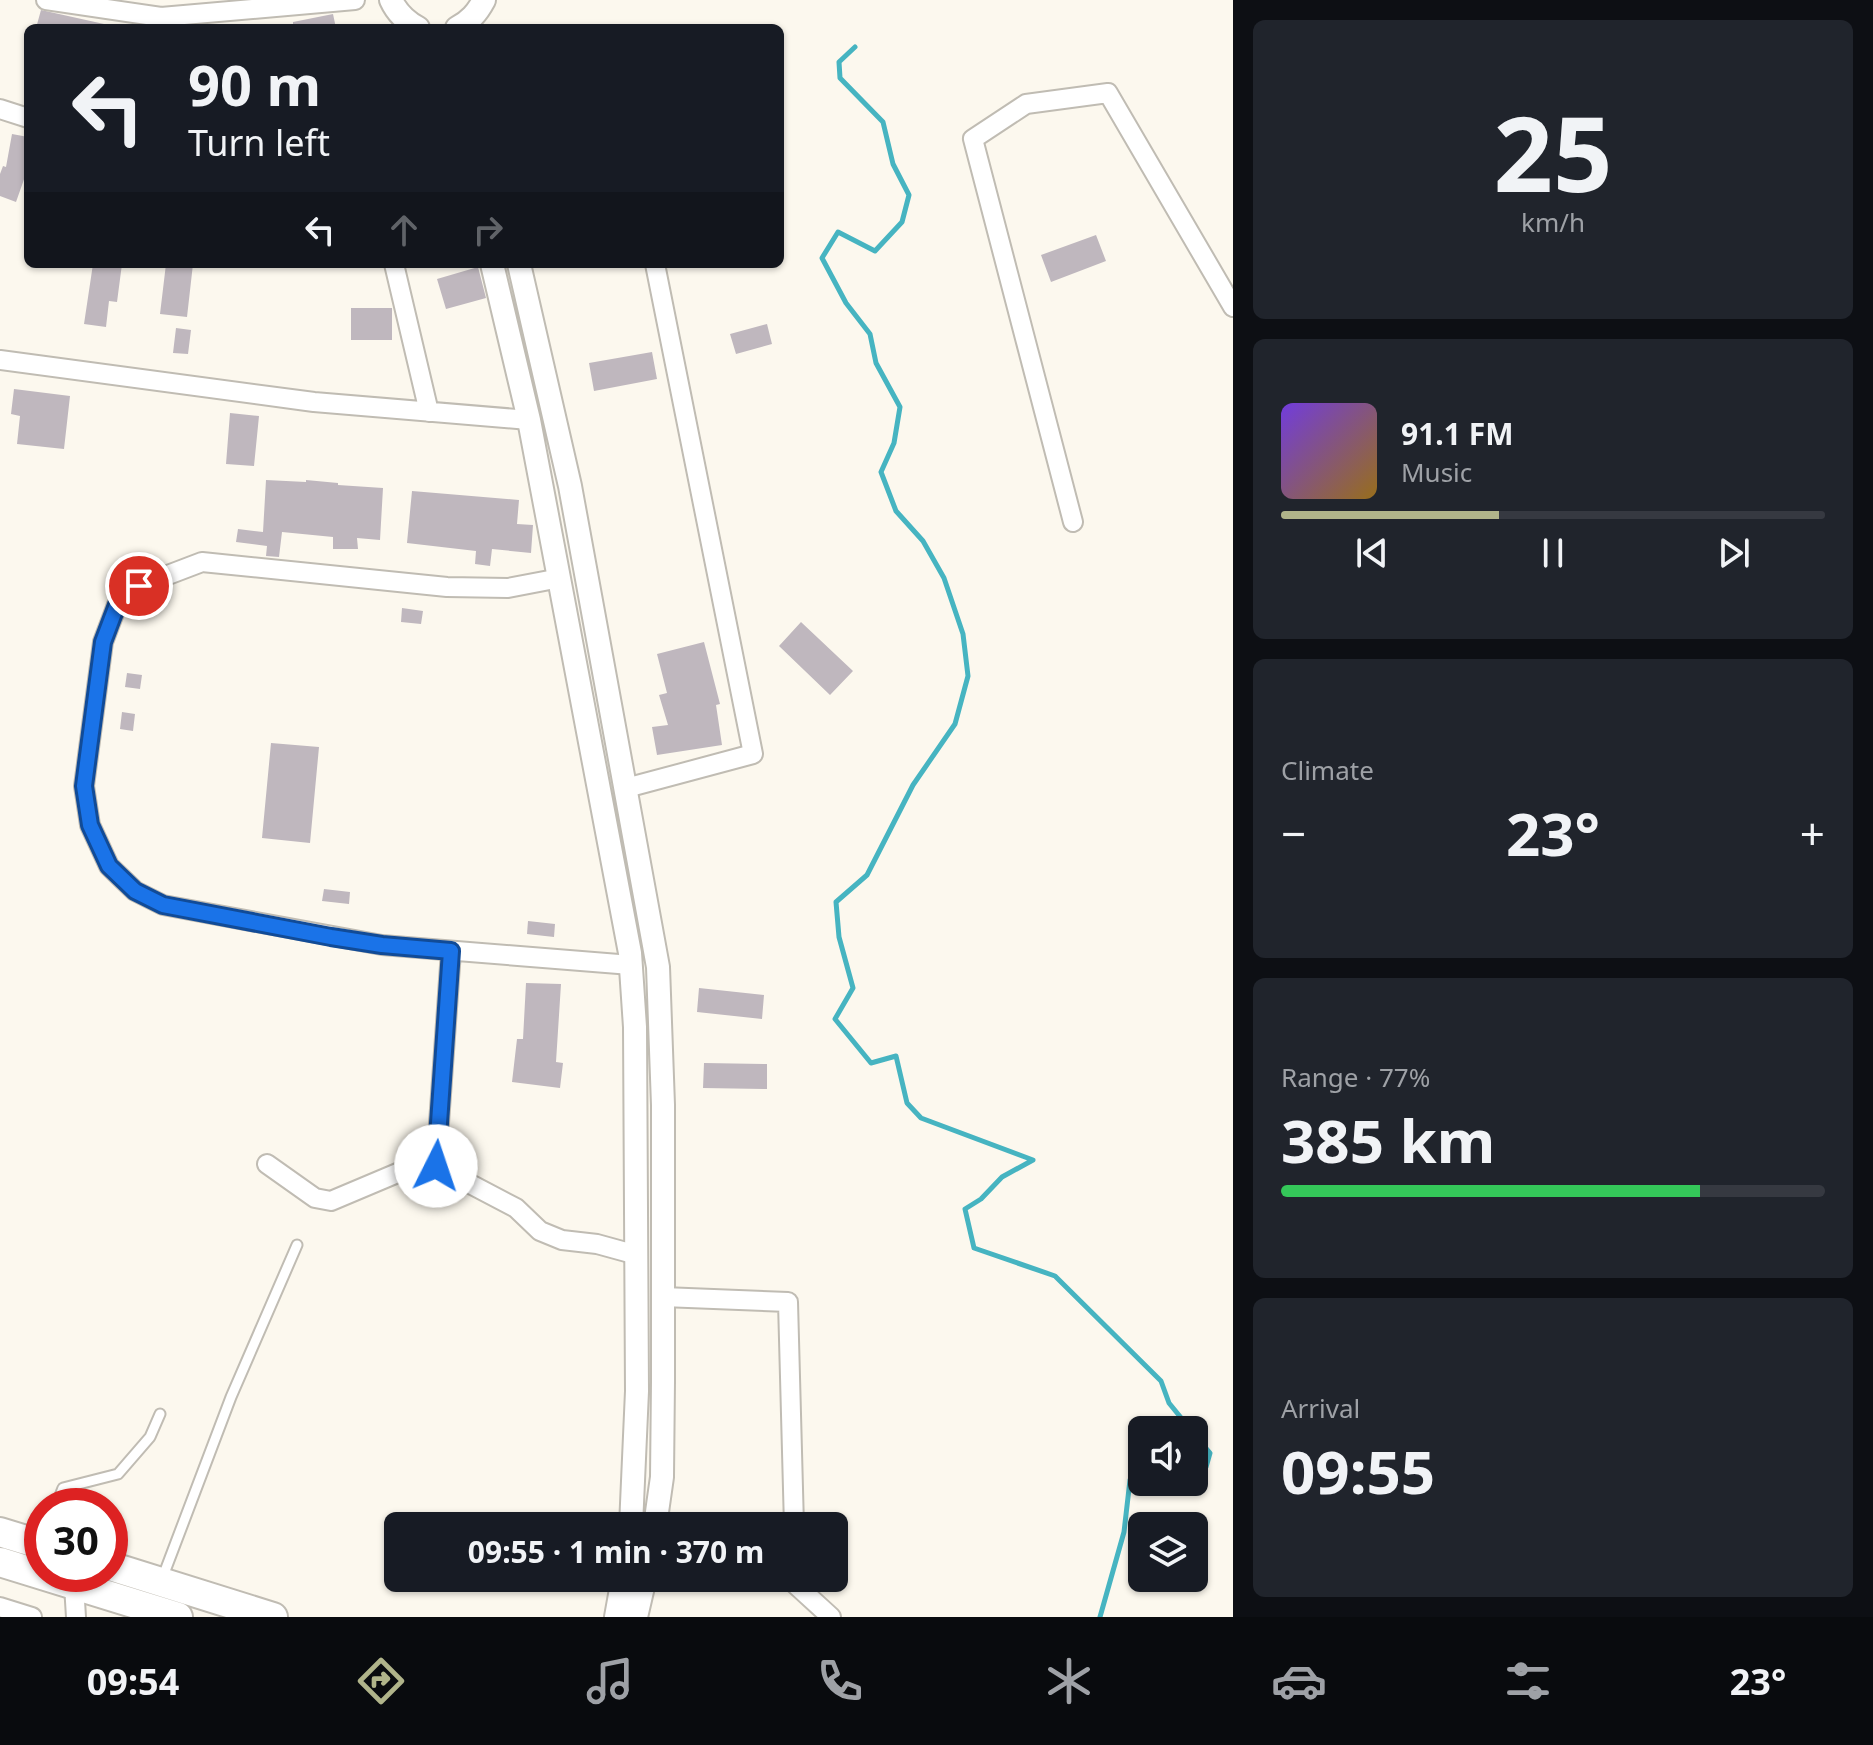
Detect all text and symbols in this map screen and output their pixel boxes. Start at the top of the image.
text: 90 m [188,46,321,122]
icon: left [56,56,160,160]
text: 25 [1494,81,1612,222]
text: Turn left [188,118,330,167]
text: km/h [1521,204,1585,240]
icon: left [298,208,342,252]
icon: ahead [382,208,426,252]
icon: right [466,208,510,252]
text: 91.1 FM [1401,413,1513,454]
text: Music [1401,454,1472,490]
icon: previous [1350,531,1394,575]
icon: pause [1531,531,1575,575]
icon: next [1712,531,1756,575]
pin [105,552,173,620]
icon: arrive [117,564,161,608]
text: Climate [1281,752,1374,788]
text: 23° [1506,792,1600,874]
text: − [1281,803,1306,863]
text: + [1800,803,1825,863]
text: Range · 77% [1281,1059,1430,1095]
text: 385 km [1281,1099,1495,1181]
position arrow [394,1124,478,1208]
text: Arrival [1281,1390,1360,1426]
map controls [1128,1416,1208,1592]
button: sound [1128,1416,1208,1496]
text: 09:55 [1281,1430,1435,1512]
speed limit sign: 30 [24,1488,128,1592]
button: layers [1128,1512,1208,1592]
text: 09:55 · 1 min · 370 m [468,1531,764,1572]
icon: directions [353,1653,409,1709]
icon: music [582,1653,638,1709]
icon: phone [812,1653,868,1709]
icon: climate [1041,1653,1097,1709]
icon: car [1271,1653,1327,1709]
icon: filters [1500,1653,1556,1709]
text: 09:54 [87,1657,179,1706]
text: 23° [1730,1657,1786,1706]

